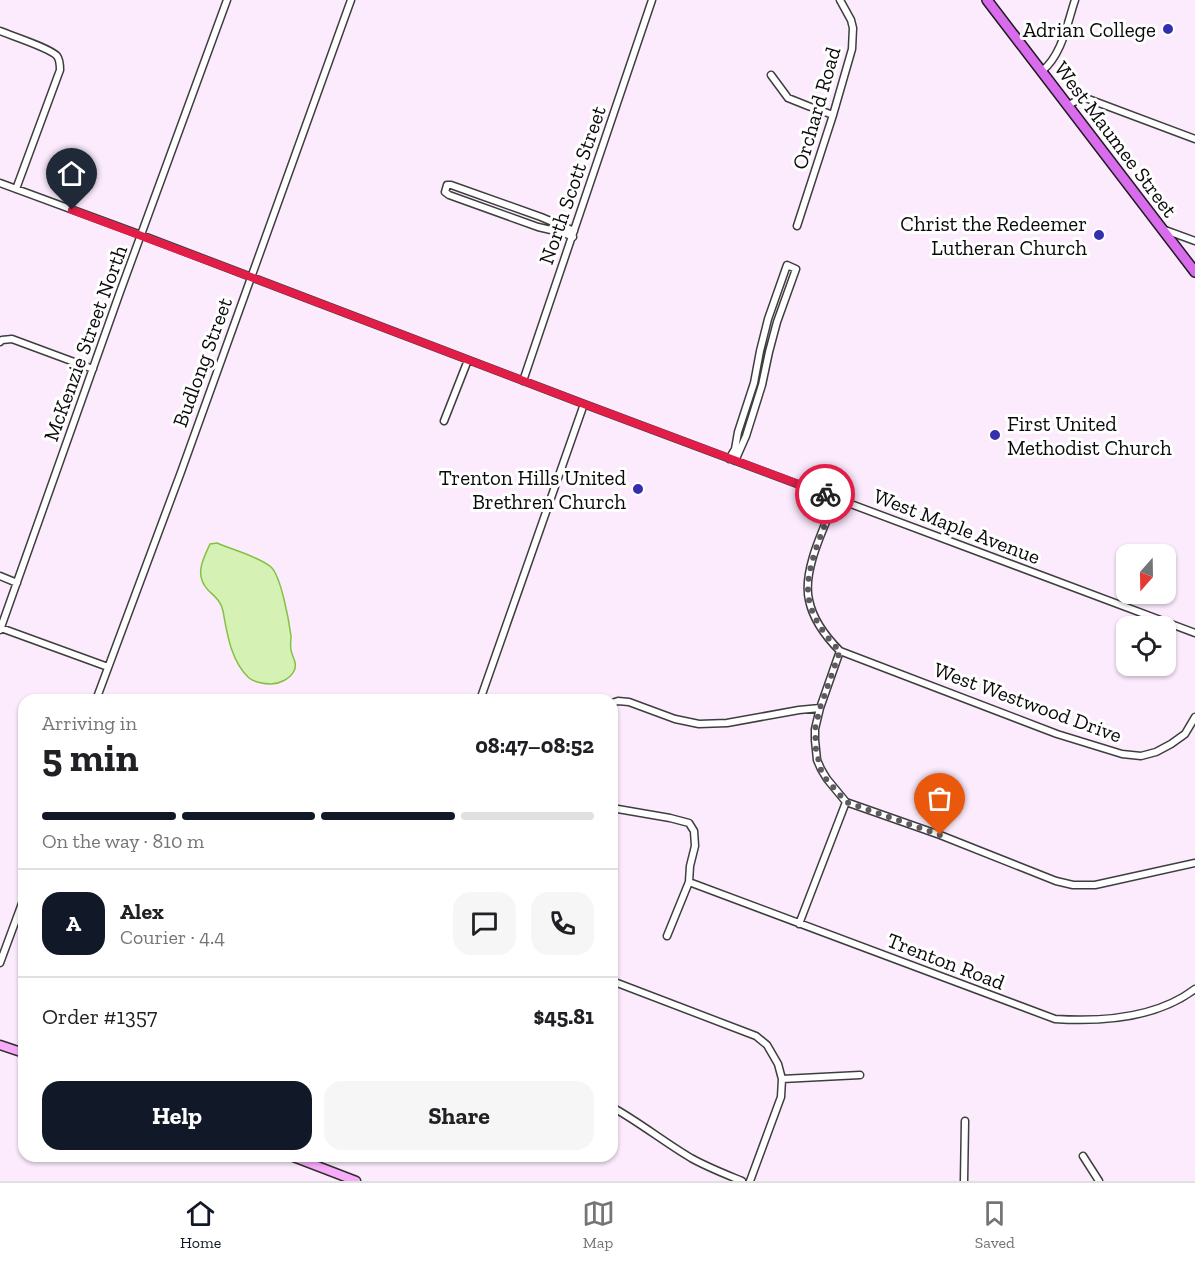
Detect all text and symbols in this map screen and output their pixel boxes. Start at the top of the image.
place label: Adrian College [1023,17,1156,42]
marker: Adrian College [1161,22,1175,36]
street label: Orchard Road [787,44,846,172]
street label: West Maumee Street [1049,56,1183,222]
street label: North Scott Street [533,102,611,268]
pin [46,148,97,210]
icon: home [55,157,88,190]
place label: Christ the Redeemer Lutheran Church [900,211,1087,260]
marker: Christ the Redeemer Lutheran Church [1092,228,1106,242]
street label: McKenzie Street North [38,241,132,445]
street label: Budlong Street [167,294,237,430]
place label: First United Methodist Church [1007,411,1172,460]
marker: First United Methodist Church [988,428,1002,442]
courier [795,464,855,524]
place label: Trenton Hills United Brethren Church [439,465,626,514]
icon: bike [809,478,842,511]
marker: Trenton Hills United Brethren Church [631,482,645,496]
street label: West Maple Avenue [870,483,1044,569]
north arrow [1116,544,1176,604]
map controls [1116,544,1176,676]
button: locate [1116,616,1176,676]
street label: West Westwood Drive [931,656,1126,748]
text: Arriving in [42,711,137,735]
text: 08:47–08:52 [475,732,594,759]
text: 5 min [42,734,139,781]
pin [914,773,965,835]
icon: bag [923,782,956,815]
text: On the way · 810 m [42,829,204,853]
button: chat [453,892,516,955]
button: phone [531,892,594,955]
text: Alex [120,898,164,925]
text: A [66,910,81,937]
text: Courier · 4.4 [120,925,225,949]
street label: Trenton Road [884,927,1009,995]
text: Order #1357 [42,1003,157,1030]
text: $45.81 [533,1003,594,1030]
button: Help [42,1081,312,1150]
button: Share [324,1081,594,1150]
tab: Home [180,1197,221,1252]
tab: Map [582,1197,615,1252]
tab: Saved [975,1197,1015,1252]

